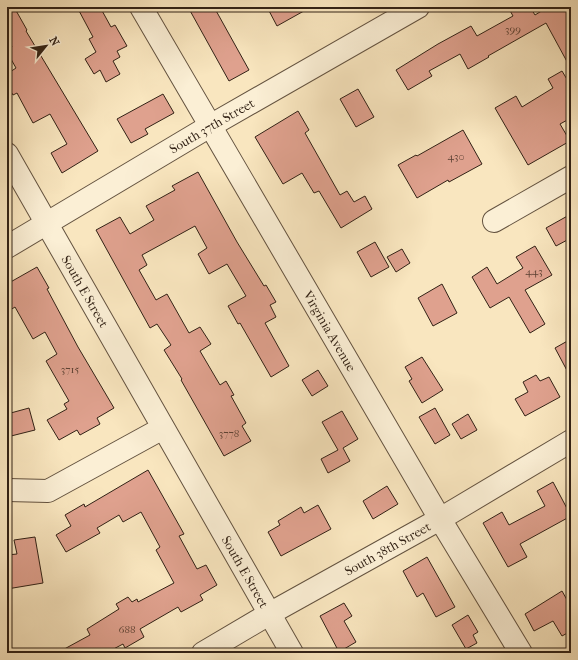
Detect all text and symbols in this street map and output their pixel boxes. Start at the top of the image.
house number: 399 [505,23,521,36]
north arrow [26,26,66,66]
text: N [47,34,62,49]
street label: South 37th Street [166,95,257,156]
house number: 430 [447,150,465,163]
street label: South E Street [59,253,112,330]
house number: 443 [525,265,543,278]
street label: Virginia Avenue [300,287,360,374]
house number: 3715 [61,363,79,376]
house number: 3778 [219,427,239,440]
street label: South 38th Street [342,518,433,578]
street label: South E Street [219,533,272,611]
house number: 688 [118,623,136,636]

